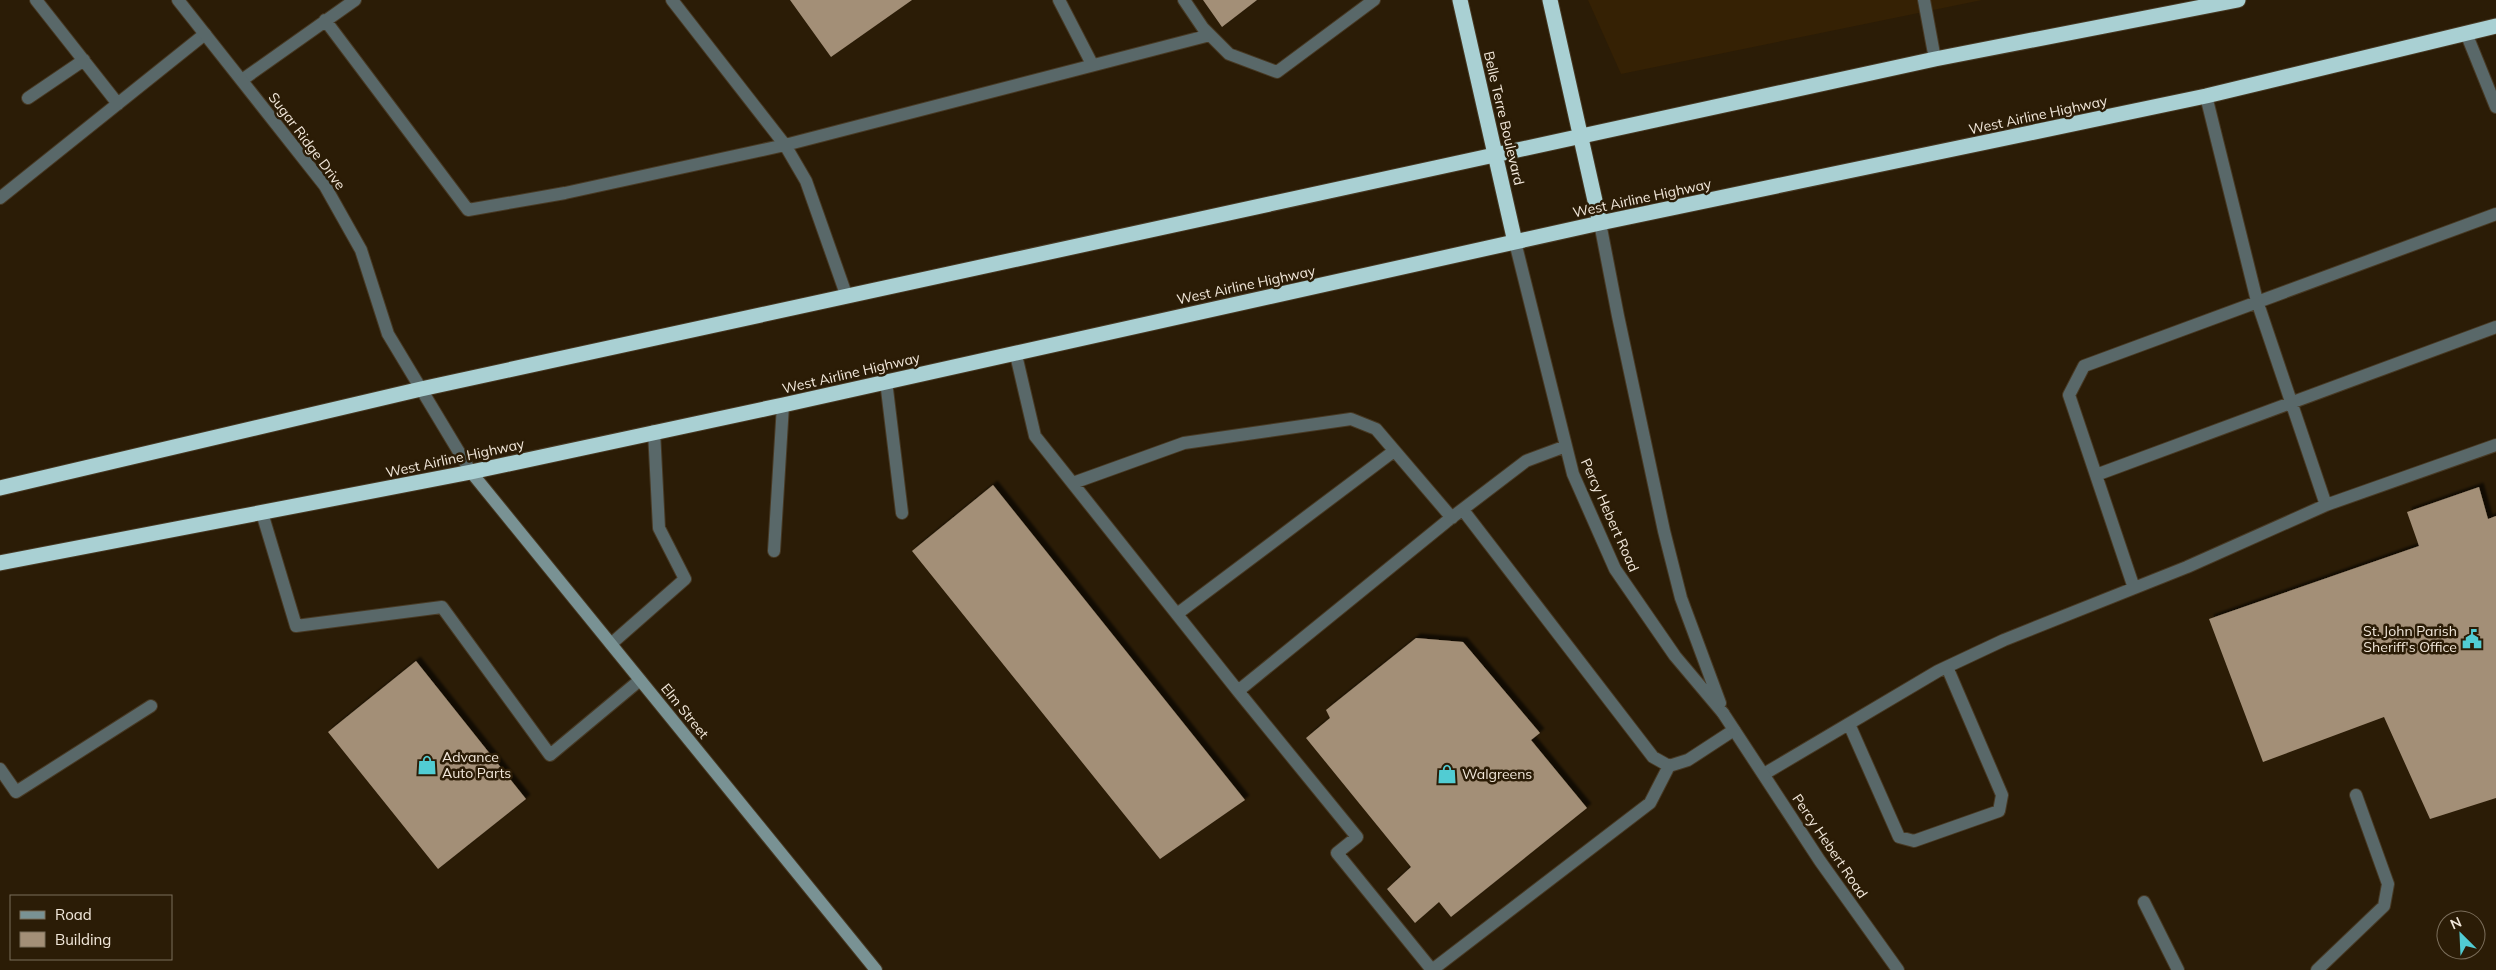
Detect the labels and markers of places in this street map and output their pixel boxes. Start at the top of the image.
place label: St. John Parish Sheriff's Office [2363,622,2457,656]
public building icon: St. John Parish Sheriff's Office [2461,628,2483,650]
place label: Advance Auto Parts [442,748,511,782]
shop icon: Advance Auto Parts [416,754,438,776]
shop icon: Walgreens [1436,763,1458,785]
place label: Walgreens [1462,765,1532,783]

